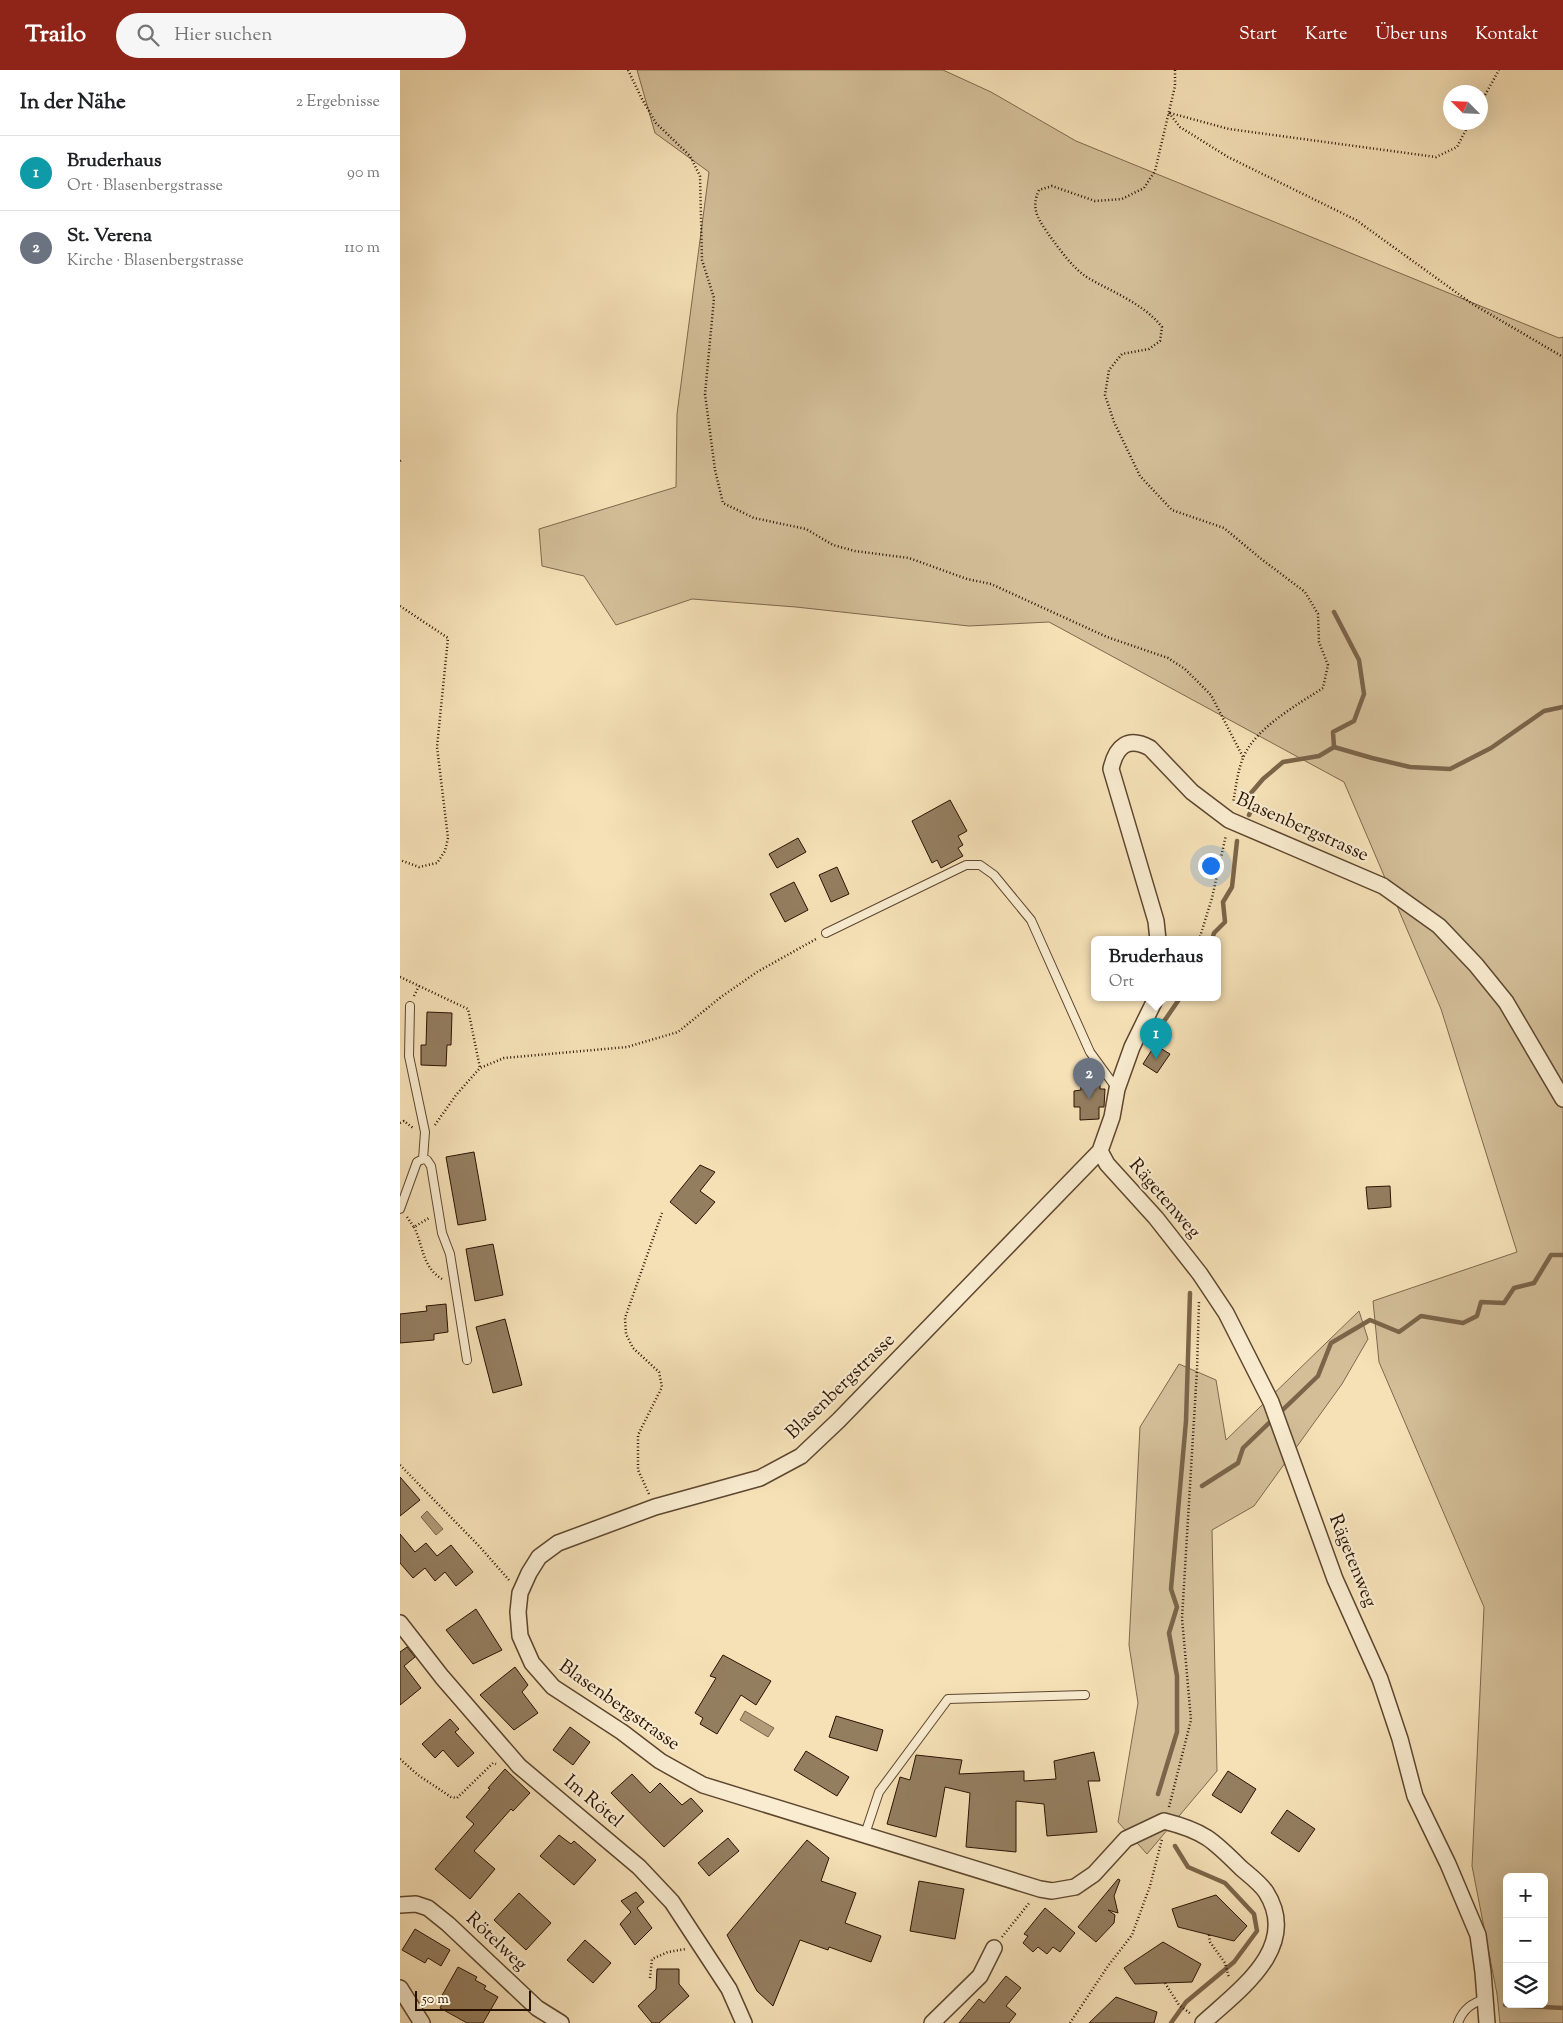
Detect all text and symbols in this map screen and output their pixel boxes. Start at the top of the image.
search box [116,13,466,58]
text: Trailo [25,18,86,52]
icon: search [134,21,162,49]
text: Hier suchen [174,22,273,49]
text: Start [1239,22,1277,48]
text: Karte [1305,22,1347,48]
text: Über uns [1375,22,1447,48]
text: Kontakt [1475,22,1538,48]
north arrow [1443,85,1488,130]
text: In der Nähe [20,88,126,118]
text: 2 Ergebnisse [296,91,380,114]
text: Bruderhaus [67,148,162,175]
text: 1 [33,162,39,185]
text: 90 m [347,162,380,185]
text: Ort · Blasenbergstrasse [67,175,223,198]
text: St. Verena [67,223,152,250]
text: 2 [32,237,40,260]
text: 110 m [344,237,380,260]
text: Kirche · Blasenbergstrasse [67,250,244,273]
street label: Blasenbergstrasse [1231,787,1373,869]
your location [1198,853,1224,879]
popup [1091,936,1221,1001]
text: Bruderhaus [1109,944,1203,971]
text: Ort [1109,971,1134,994]
pin: 1 [1140,1018,1172,1059]
pin: 2 [1073,1058,1105,1099]
street label: Rägetenweg [1122,1153,1206,1245]
street label: Blasenbergstrasse [780,1328,902,1446]
street label: Rägetenweg [1321,1511,1383,1611]
street label: Blasenbergstrasse [553,1654,685,1758]
street label: Im Rötel [558,1769,628,1835]
map controls [1503,1873,1548,2008]
button: + [1503,1873,1548,1918]
street label: Rötelweg [459,1906,533,1978]
button: − [1503,1918,1548,1963]
button: layers [1503,1963,1548,2008]
scale bar [415,1988,531,2011]
text: 50 m [422,1990,449,2010]

